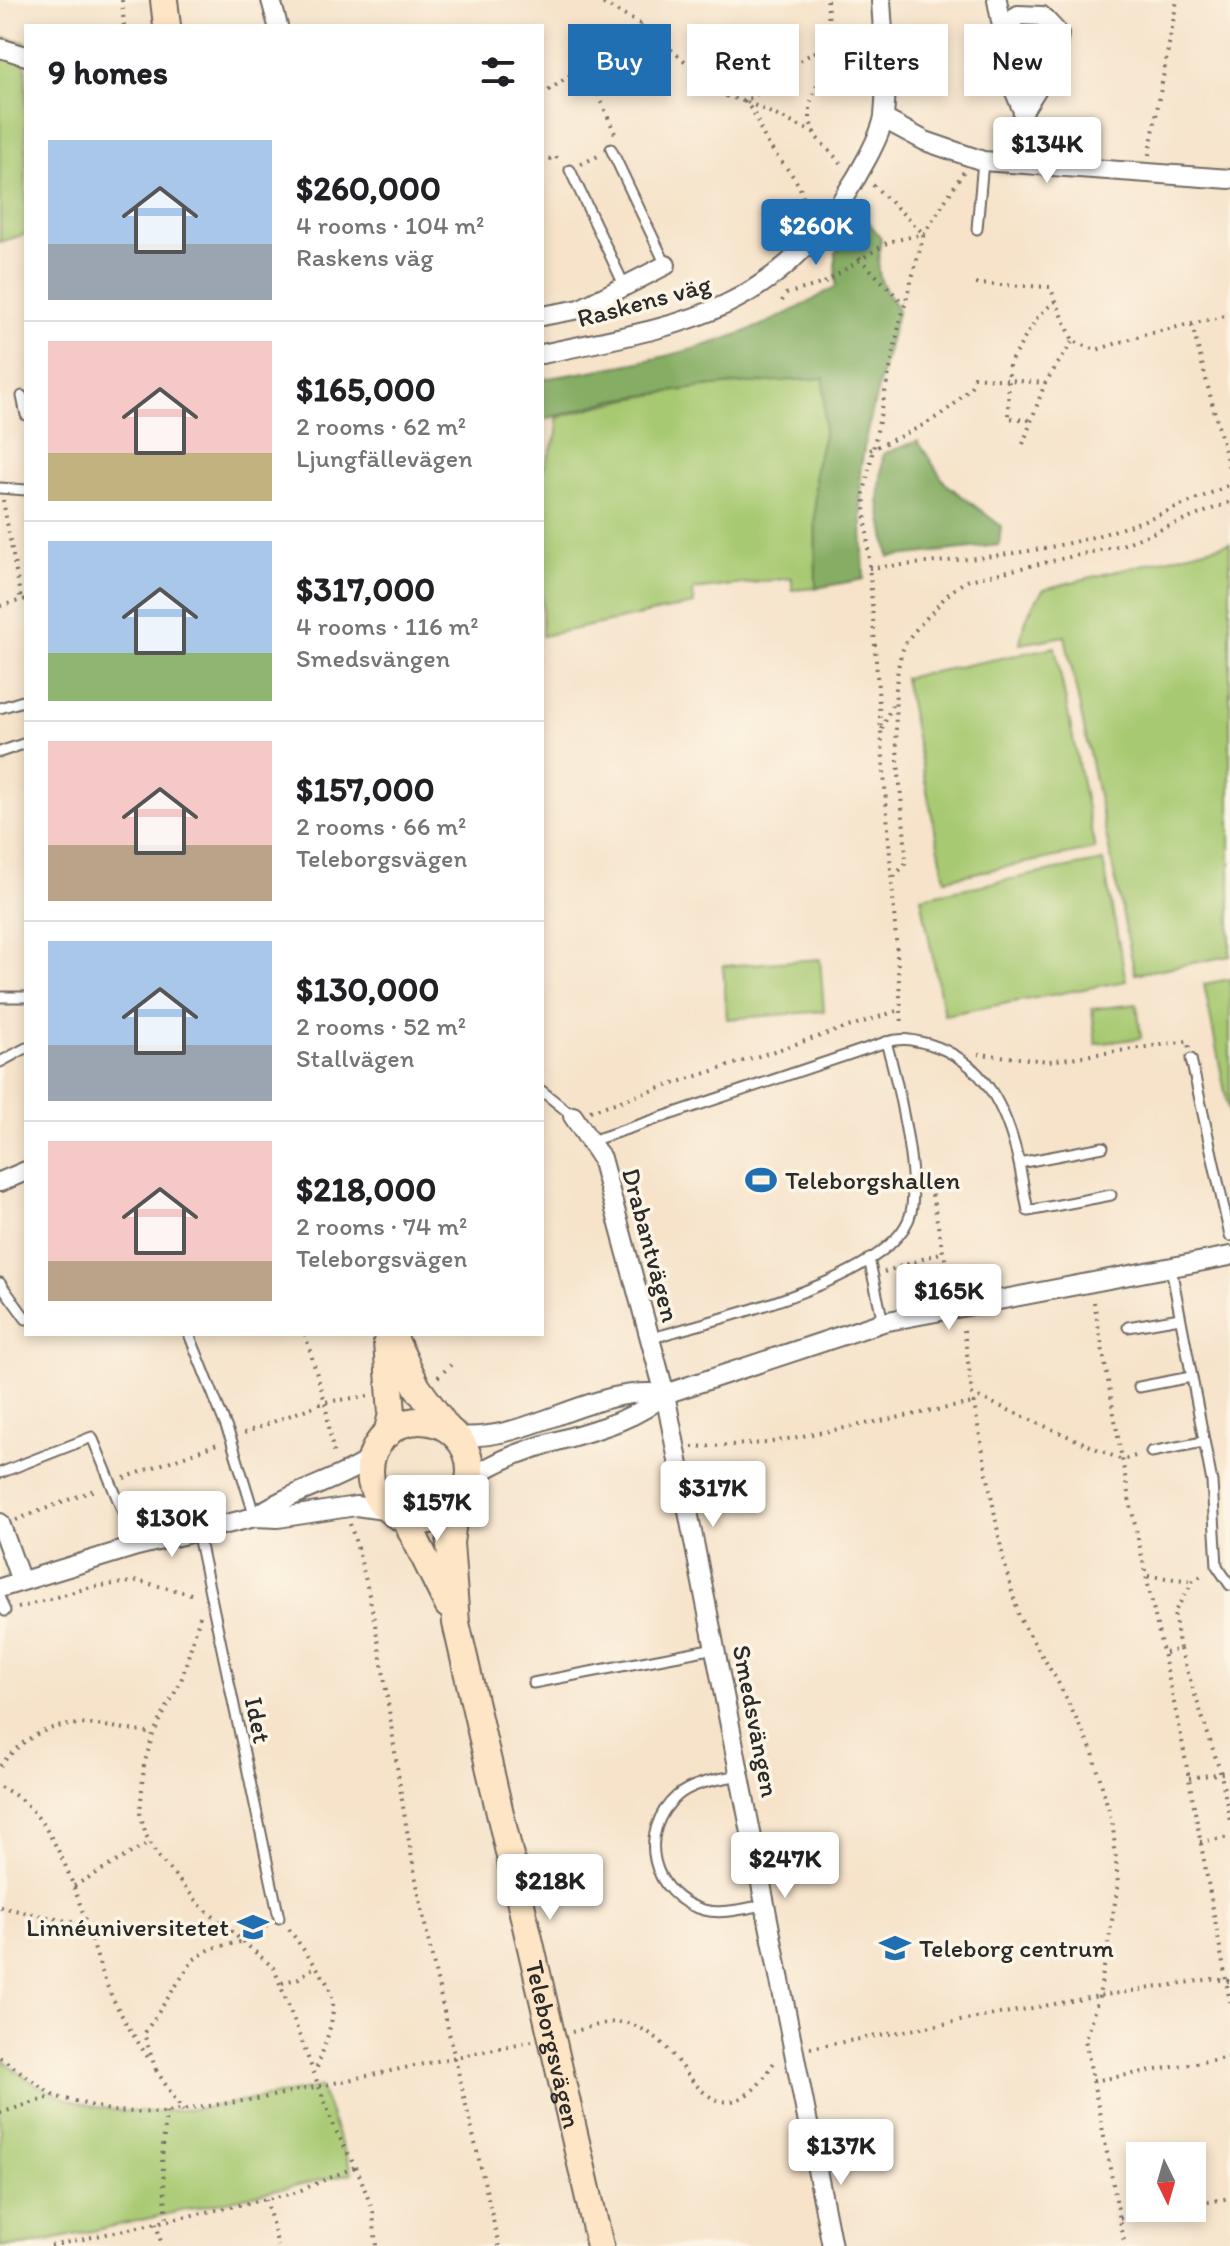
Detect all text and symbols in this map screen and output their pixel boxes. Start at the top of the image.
chip: Buy [568,24,671,96]
chip: Rent [687,24,799,96]
chip: Filters [815,24,948,96]
chip: New [964,24,1071,96]
icon: filters [476,50,520,94]
text: 9 homes [48,52,168,93]
pin: $134K [991,117,1103,185]
text: $134K [1011,127,1083,159]
text: $260,000 [296,168,441,209]
icon: home [112,172,208,268]
pin: $260K [760,199,872,267]
text: 4 rooms · 104 m² [296,209,484,241]
text: $260K [779,209,853,241]
text: Raskens väg [296,241,434,273]
street label: Raskens väg [573,268,715,334]
text: $165,000 [296,369,436,410]
icon: home [112,373,208,469]
text: 2 rooms · 62 m² [296,410,466,442]
text: Ljungfällevägen [296,442,473,474]
text: $317,000 [296,569,435,610]
icon: home [112,573,208,669]
text: 4 rooms · 116 m² [296,610,479,642]
text: Smedsvängen [296,642,450,674]
text: $157,000 [296,769,435,810]
icon: home [112,773,208,869]
text: 2 rooms · 66 m² [296,810,466,842]
text: Teleborgsvägen [296,842,467,874]
text: $130,000 [296,969,439,1010]
icon: home [112,973,208,1069]
text: 2 rooms · 52 m² [296,1010,466,1042]
text: Stallvägen [296,1042,414,1074]
sports icon: Teleborgshallen [744,1163,778,1197]
place label: Teleborgshallen [785,1164,961,1196]
street label: Drabantvägen [615,1165,687,1326]
text: $218,000 [296,1169,436,1210]
icon: home [112,1173,208,1269]
text: 2 rooms · 74 m² [296,1210,467,1242]
text: Teleborgsvägen [296,1242,467,1274]
pin: $165K [893,1264,1005,1332]
text: $165K [914,1274,984,1306]
pin: $317K [657,1461,769,1529]
text: $317K [679,1471,747,1503]
pin: $157K [381,1475,493,1543]
text: $157K [403,1485,471,1517]
pin: $130K [116,1491,228,1559]
text: $130K [136,1501,208,1533]
street label: Smedsvängen [726,1642,786,1800]
street label: Idet [238,1694,278,1746]
pin: $247K [729,1832,841,1900]
text: $247K [749,1842,821,1874]
pin: $218K [494,1854,606,1922]
text: $218K [515,1864,585,1896]
school or university icon: Linnéuniversitetet [236,1910,270,1944]
place label: Linnéuniversitetet [26,1911,229,1943]
school or university icon: Teleborg centrum [878,1931,912,1965]
place label: Teleborg centrum [919,1932,1114,1964]
street label: Teleborgsvägen [519,1957,588,2132]
pin: $137K [785,2119,897,2187]
text: $137K [807,2129,875,2161]
north arrow [1126,2142,1206,2222]
map controls [1126,2142,1206,2222]

